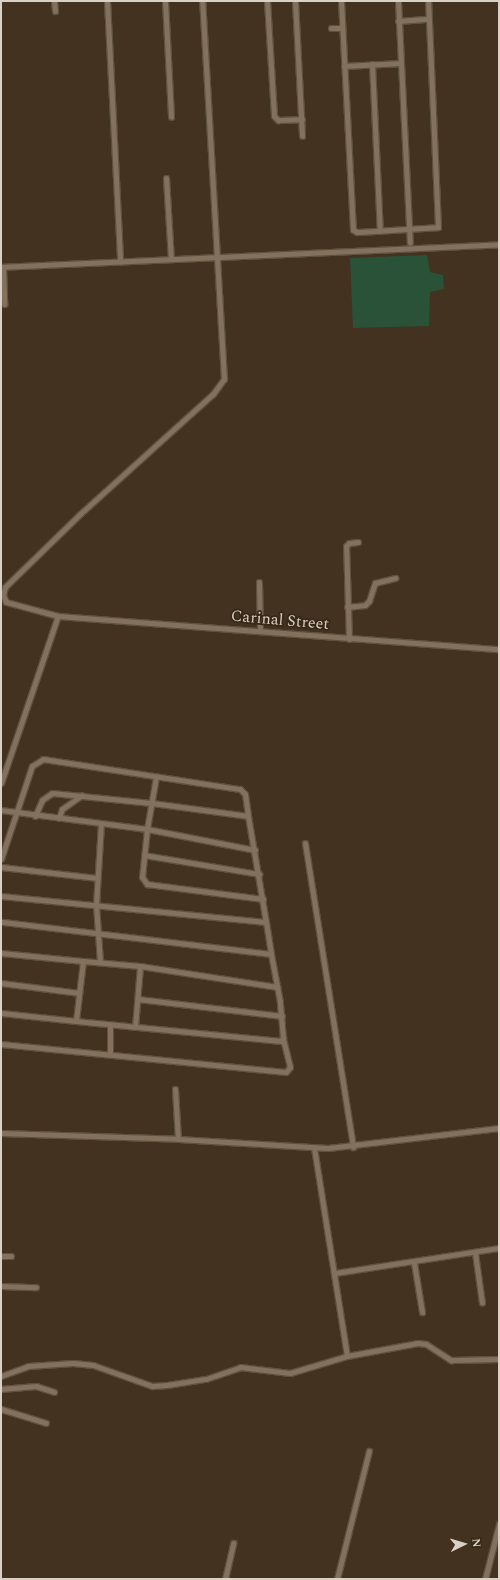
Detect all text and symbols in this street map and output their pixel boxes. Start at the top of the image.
street label: Carinal Street [230,606,330,634]
north arrow [444,1524,484,1564]
text: N [468,1538,485,1548]

